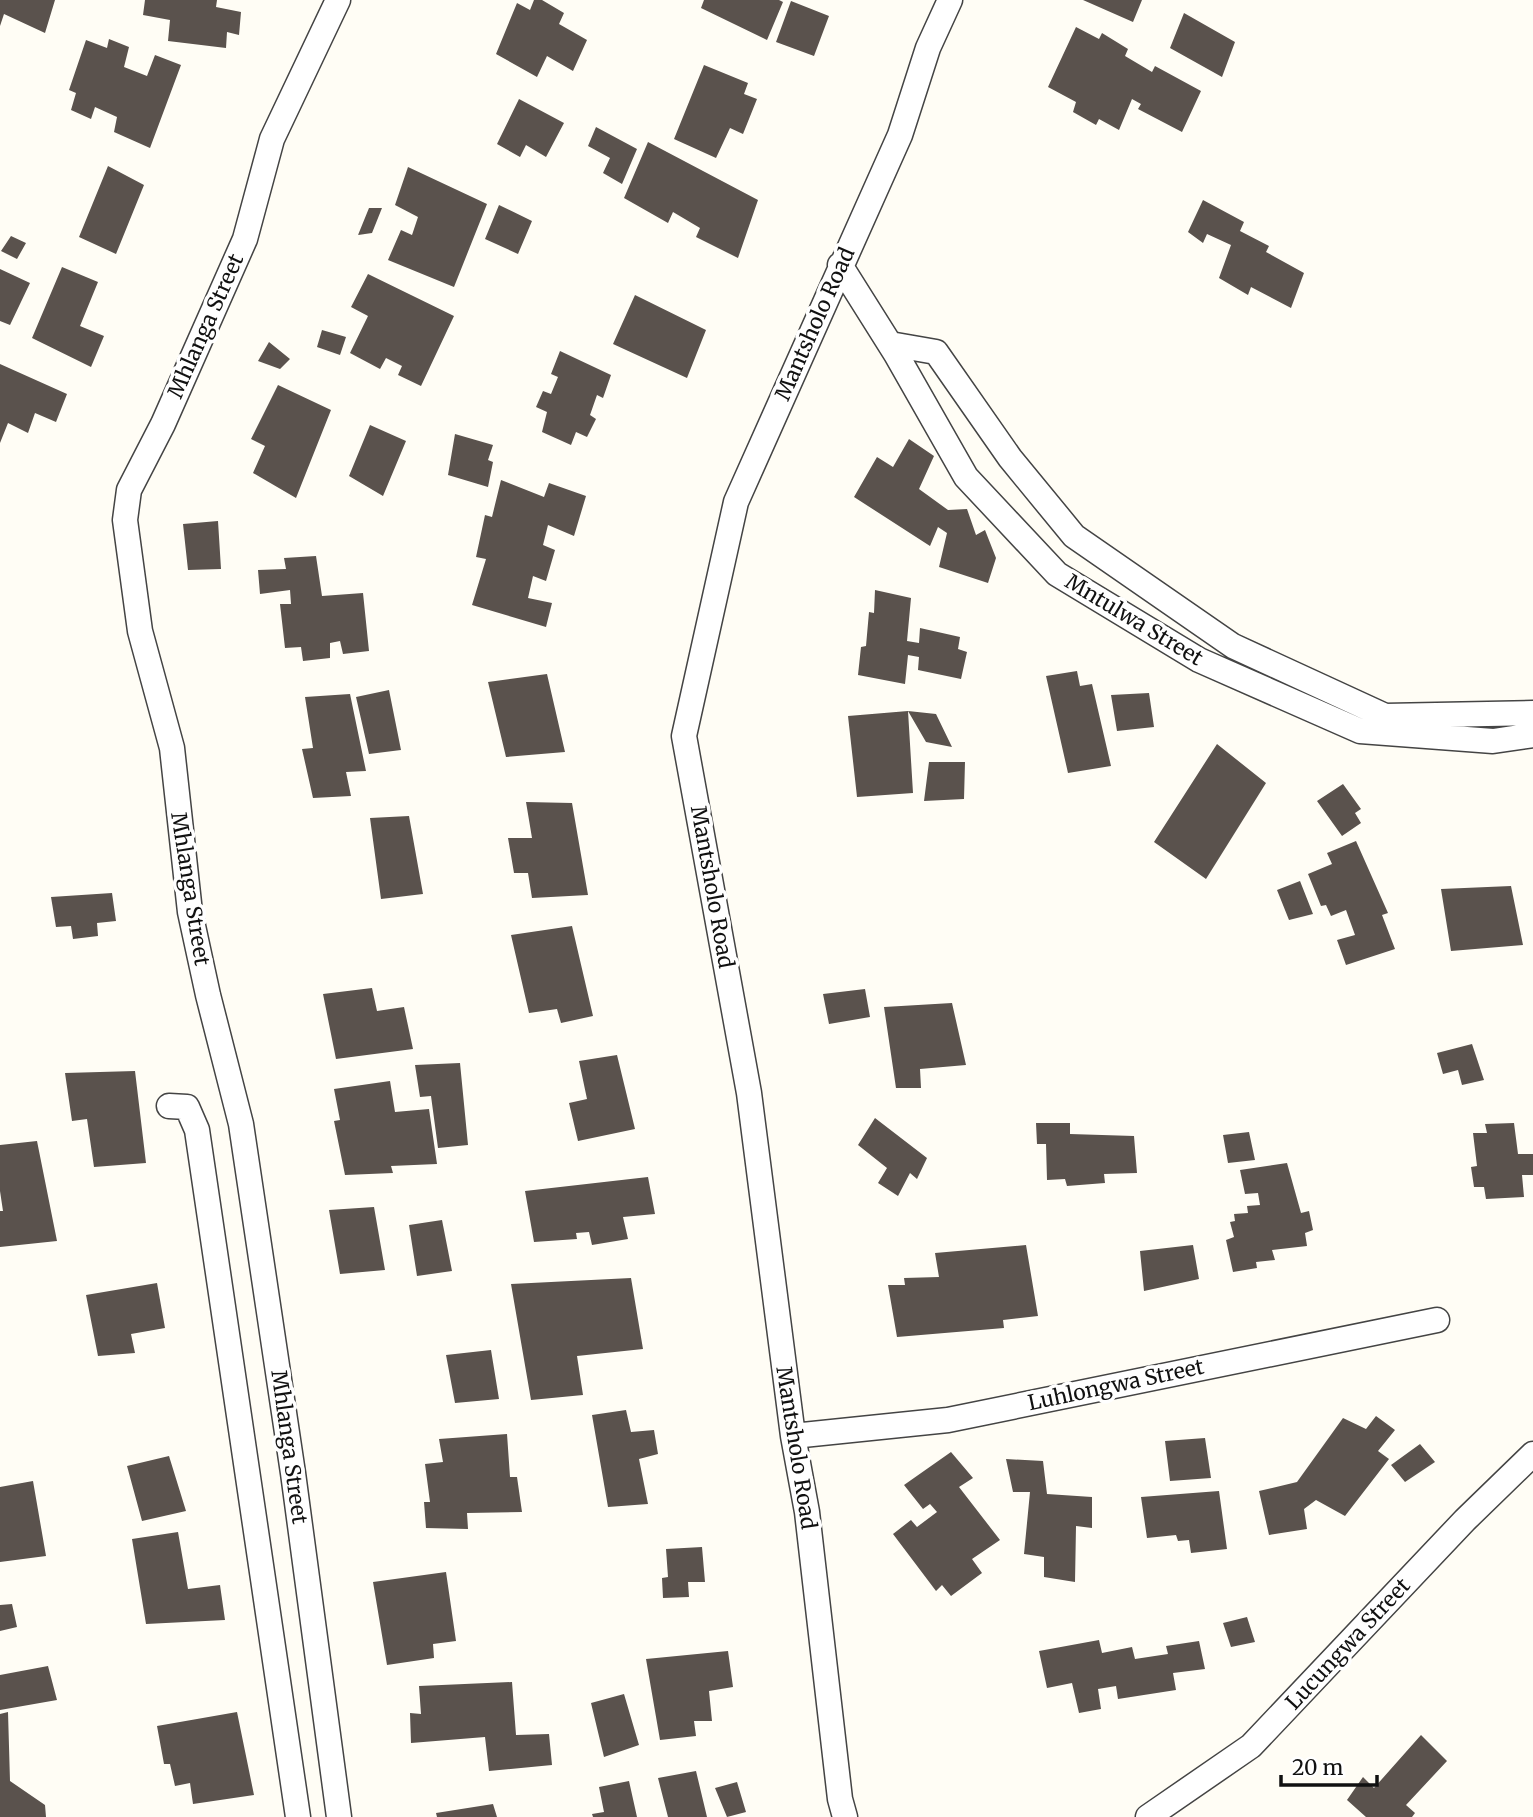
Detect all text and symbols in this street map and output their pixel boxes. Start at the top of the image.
street label: Mantsholo Road [769,243,860,404]
street label: Mhlanga Street [162,249,249,402]
street label: Mntulwa Street [1060,568,1208,671]
street label: Mantsholo Road [685,804,740,971]
street label: Mhlanga Street [165,810,216,968]
street label: Luhlongwa Street [1025,1353,1206,1416]
street label: Mantsholo Road [770,1365,823,1532]
street label: Mhlanga Street [265,1368,314,1526]
street label: Lucungwa Street [1280,1572,1416,1715]
scale bar [1281,1744,1377,1788]
text: 20 m [1292,1754,1344,1781]

